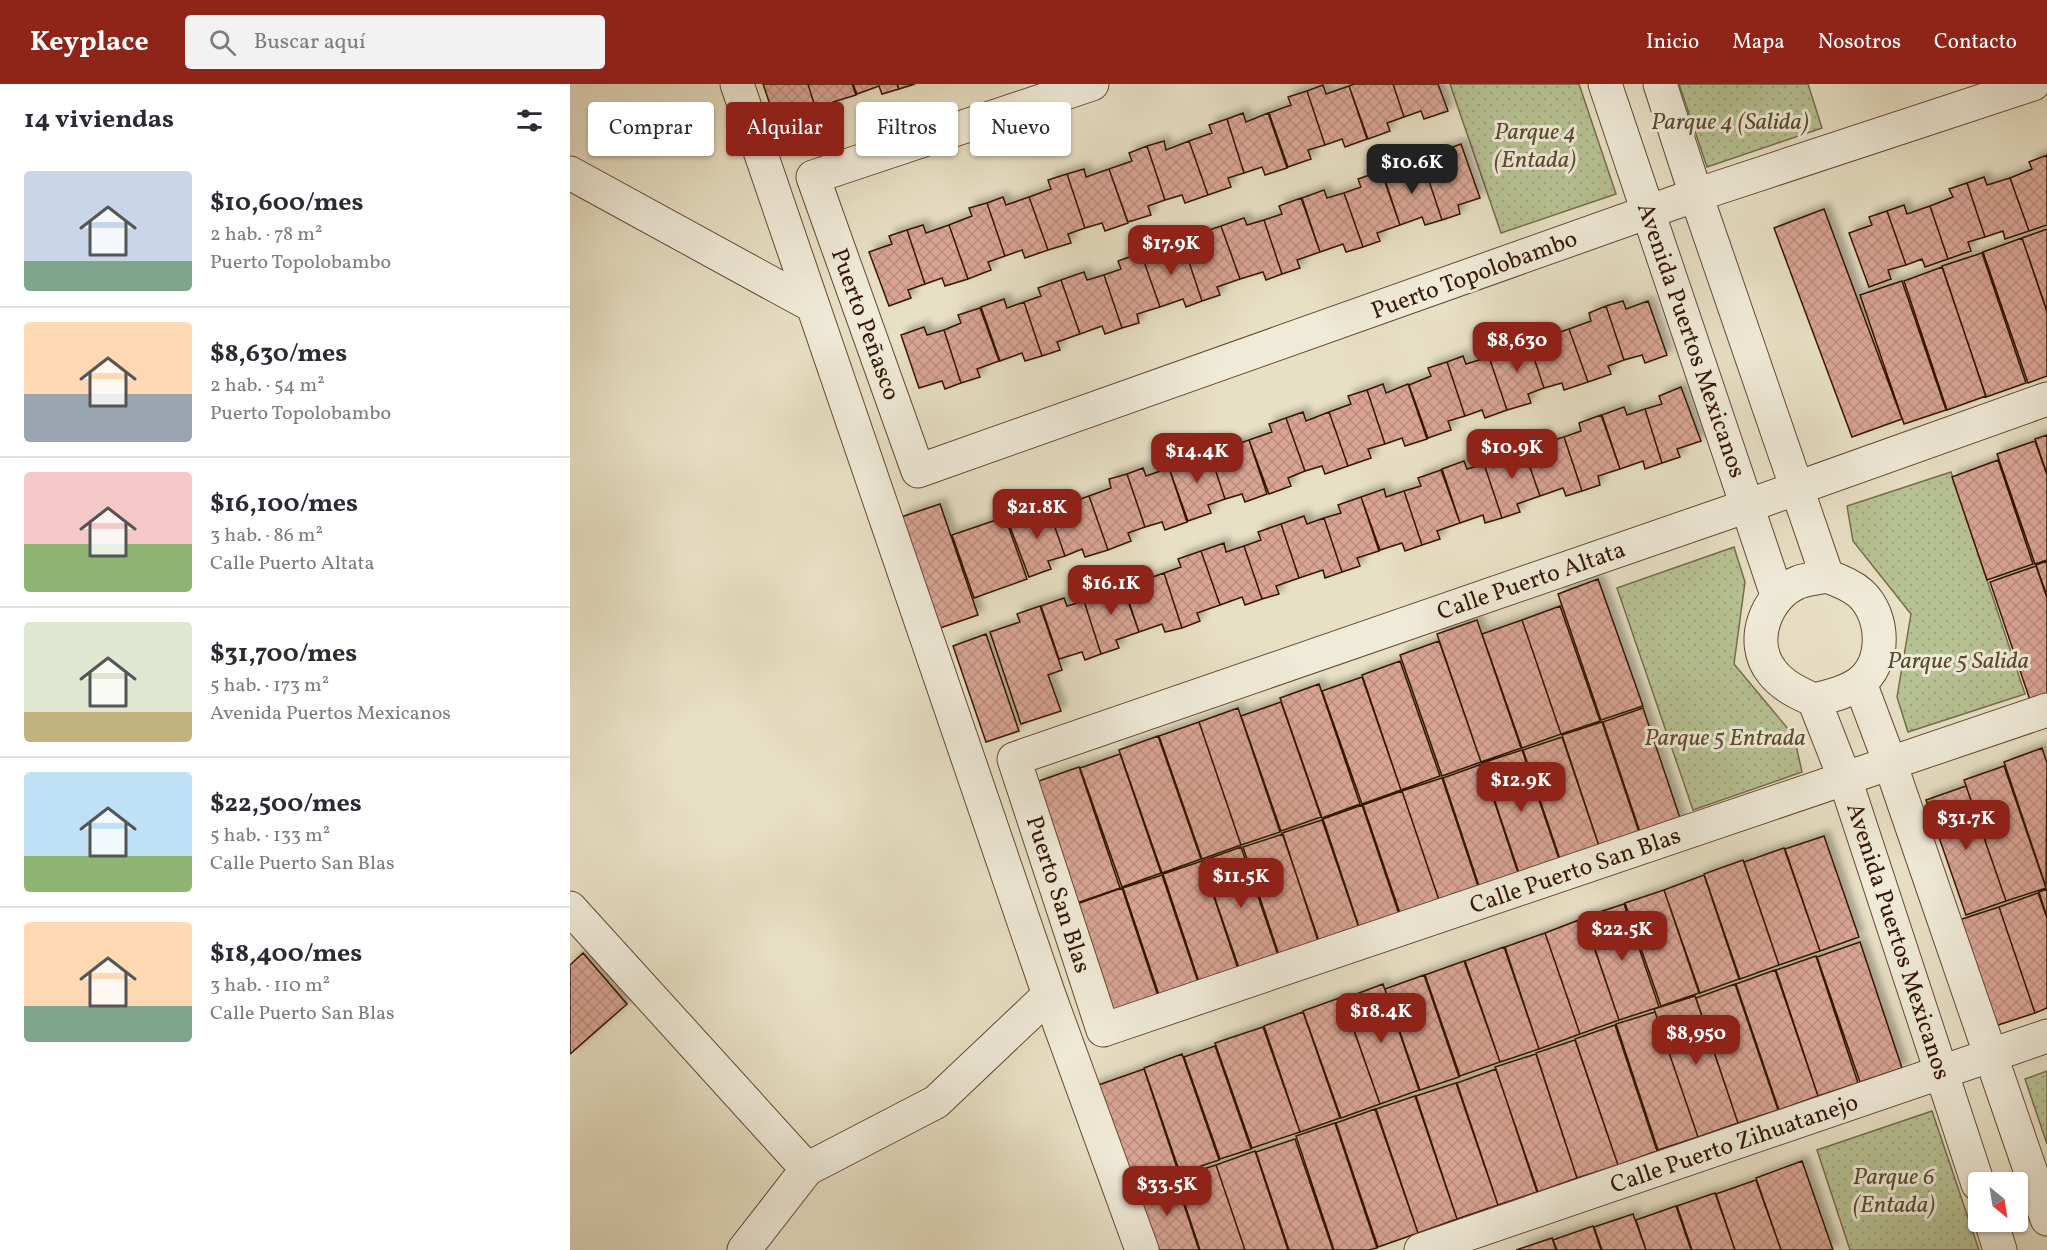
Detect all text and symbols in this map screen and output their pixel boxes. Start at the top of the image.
search box [185,15,605,69]
text: Keyplace [30,23,149,62]
icon: search [206,26,239,59]
text: Buscar aquí [254,27,366,58]
text: Inicio [1646,28,1699,57]
text: Mapa [1732,28,1785,57]
text: Nosotros [1818,28,1901,57]
text: Contacto [1934,28,2017,57]
text: 14 viviendas [24,102,174,138]
chip: Comprar [588,102,714,156]
chip: Alquilar [726,102,844,156]
chip: Filtros [856,102,958,156]
chip: Nuevo [970,102,1071,156]
icon: filters [513,104,546,137]
park label: Parque 4 (Salida) [1651,106,1809,140]
park label: Parque 4 (Entada) [1494,116,1576,178]
pin: $10.6K [1363,144,1461,195]
text: $10.6K [1381,149,1443,177]
text: $10,600/mes [210,185,364,221]
icon: home [72,195,144,267]
street label: Avenida Puertos Mexicanos [1627,198,1753,483]
text: 2 hab. · 78 m² [210,221,322,249]
street label: Puerto Topolobambo [1367,223,1583,329]
pin: $17.9K [1122,225,1220,276]
text: $17.9K [1142,230,1200,258]
street label: Puerto Peñasco [821,244,907,405]
text: Puerto Topolobambo [210,249,391,277]
pin: $8,630 [1468,322,1566,373]
text: $8,630 [1487,327,1547,355]
text: $8,630/mes [210,336,347,372]
icon: home [72,346,144,418]
text: 2 hab. · 54 m² [210,372,325,400]
text: Puerto Topolobambo [210,400,391,428]
pin: $10.9K [1463,429,1561,480]
pin: $14.4K [1148,433,1246,484]
text: $10.9K [1481,434,1543,462]
text: $14.4K [1165,438,1229,466]
text: $16,100/mes [210,486,358,522]
pin: $21.8K [988,489,1086,540]
text: $21.8K [1007,494,1067,522]
icon: home [72,496,144,568]
text: 3 hab. · 86 m² [210,522,323,550]
street label: Calle Puerto Altata [1433,534,1630,630]
text: Calle Puerto Altata [210,550,374,578]
pin: $16.1K [1062,565,1160,616]
text: $16.1K [1082,570,1140,598]
text: $31,700/mes [210,636,357,672]
park label: Parque 5 Salida [1887,645,2029,679]
icon: home [72,646,144,718]
text: 5 hab. · 173 m² [210,672,329,700]
text: Avenida Puertos Mexicanos [210,700,451,728]
park label: Parque 5 Entrada [1644,722,1806,756]
pin: $12.9K [1472,762,1570,813]
text: $12.9K [1491,767,1551,795]
text: $22,500/mes [210,786,362,822]
icon: home [72,796,144,868]
street label: Avenida Puertos Mexicanos [1836,799,1958,1084]
pin: $31.7K [1917,800,2015,851]
text: $31.7K [1937,805,1995,833]
street label: Puerto San Blas [1016,812,1099,978]
street label: Calle Puerto San Blas [1465,820,1686,924]
text: 5 hab. · 133 m² [210,822,330,850]
text: Calle Puerto San Blas [210,850,395,878]
pin: $11.5K [1192,858,1290,909]
text: $11.5K [1213,863,1269,891]
pin: $22.5K [1573,911,1671,962]
text: $22.5K [1591,916,1653,944]
text: $18,400/mes [210,936,362,972]
icon: home [72,946,144,1018]
text: 3 hab. · 110 m² [210,972,330,1000]
pin: $18.4K [1332,993,1430,1044]
text: $18.4K [1350,998,1412,1026]
text: Calle Puerto San Blas [210,1000,395,1028]
pin: $8,950 [1647,1015,1745,1066]
text: $8,950 [1666,1020,1726,1048]
street label: Calle Puerto Zihuatanejo [1606,1086,1863,1203]
park label: Parque 6 (Entada) [1853,1161,1935,1223]
pin: $33.5K [1118,1166,1216,1217]
text: $33.5K [1136,1171,1198,1199]
north arrow [1968,1172,2028,1232]
map controls [1968,1172,2028,1232]

